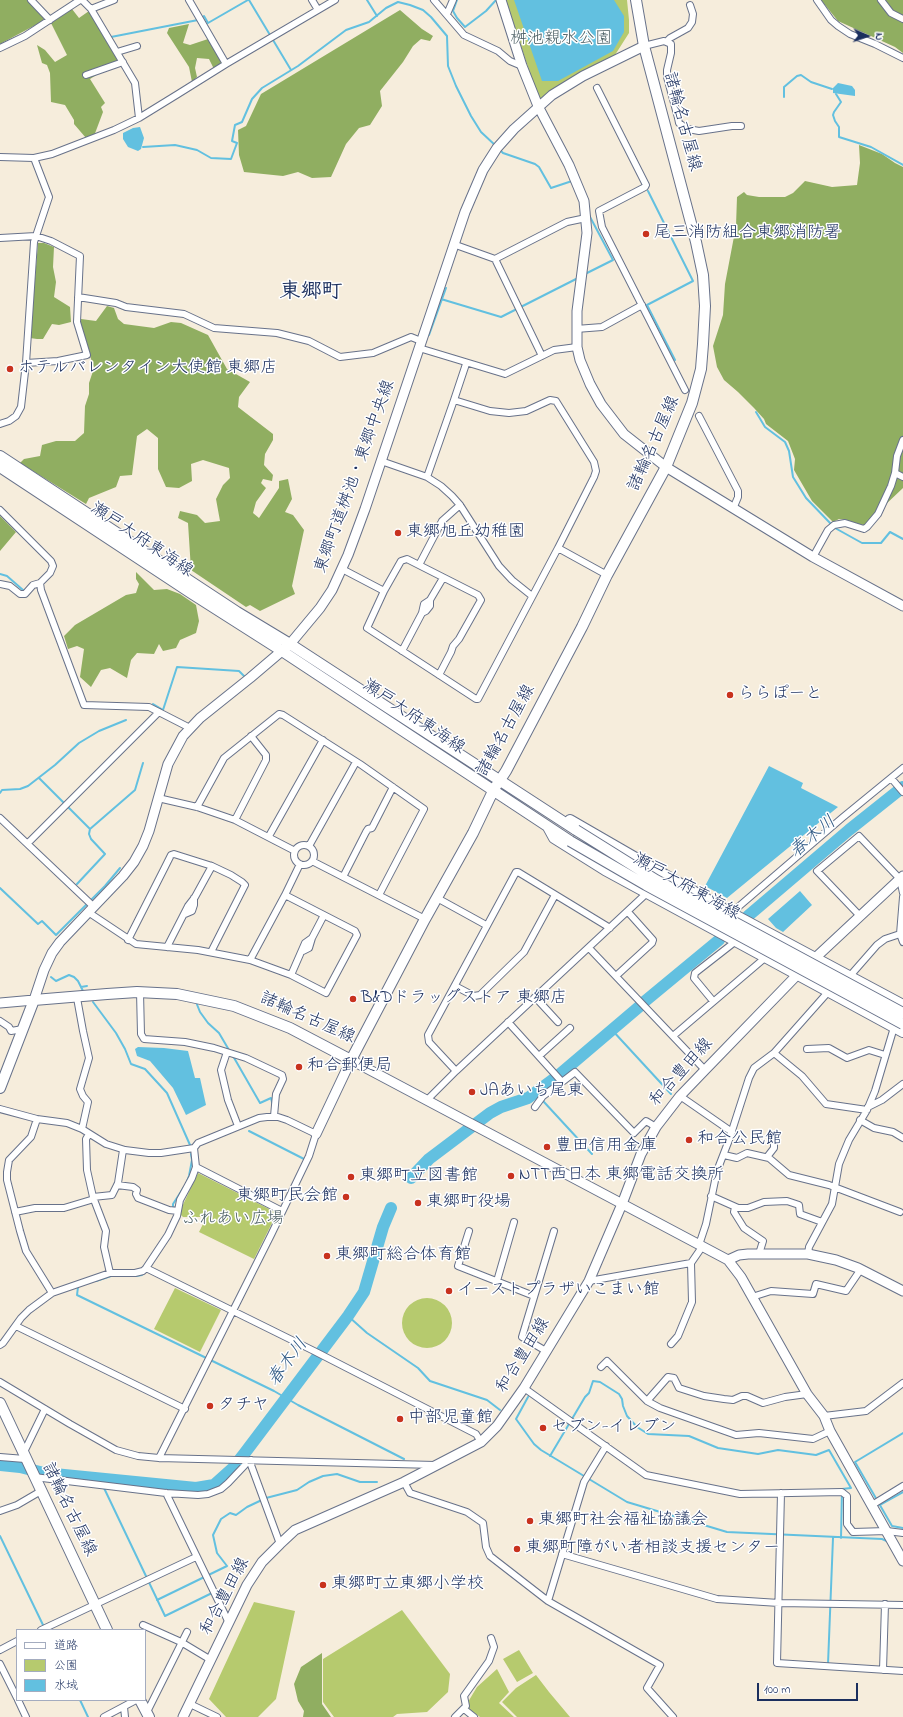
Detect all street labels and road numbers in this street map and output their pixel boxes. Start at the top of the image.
street label: 諸輪名古屋線 [658,70,704,174]
street label: 東郷町道桝池・東郷中央線 [312,378,400,576]
street label: 諸輪名古屋線 [625,393,685,495]
street label: 瀬戸大府東海線 [86,499,196,583]
street label: 瀬戸大府東海線 [358,676,468,760]
street label: 諸輪名古屋線 [473,681,541,781]
street label: 瀬戸大府東海線 [629,850,743,926]
street label: 諸輪名古屋線 [256,989,358,1049]
street label: 和合豊田線 [646,1035,718,1111]
street label: 和合豊田線 [493,1315,555,1397]
street label: 諸輪名古屋線 [36,1460,100,1560]
street label: 和合豊田線 [197,1555,255,1639]

